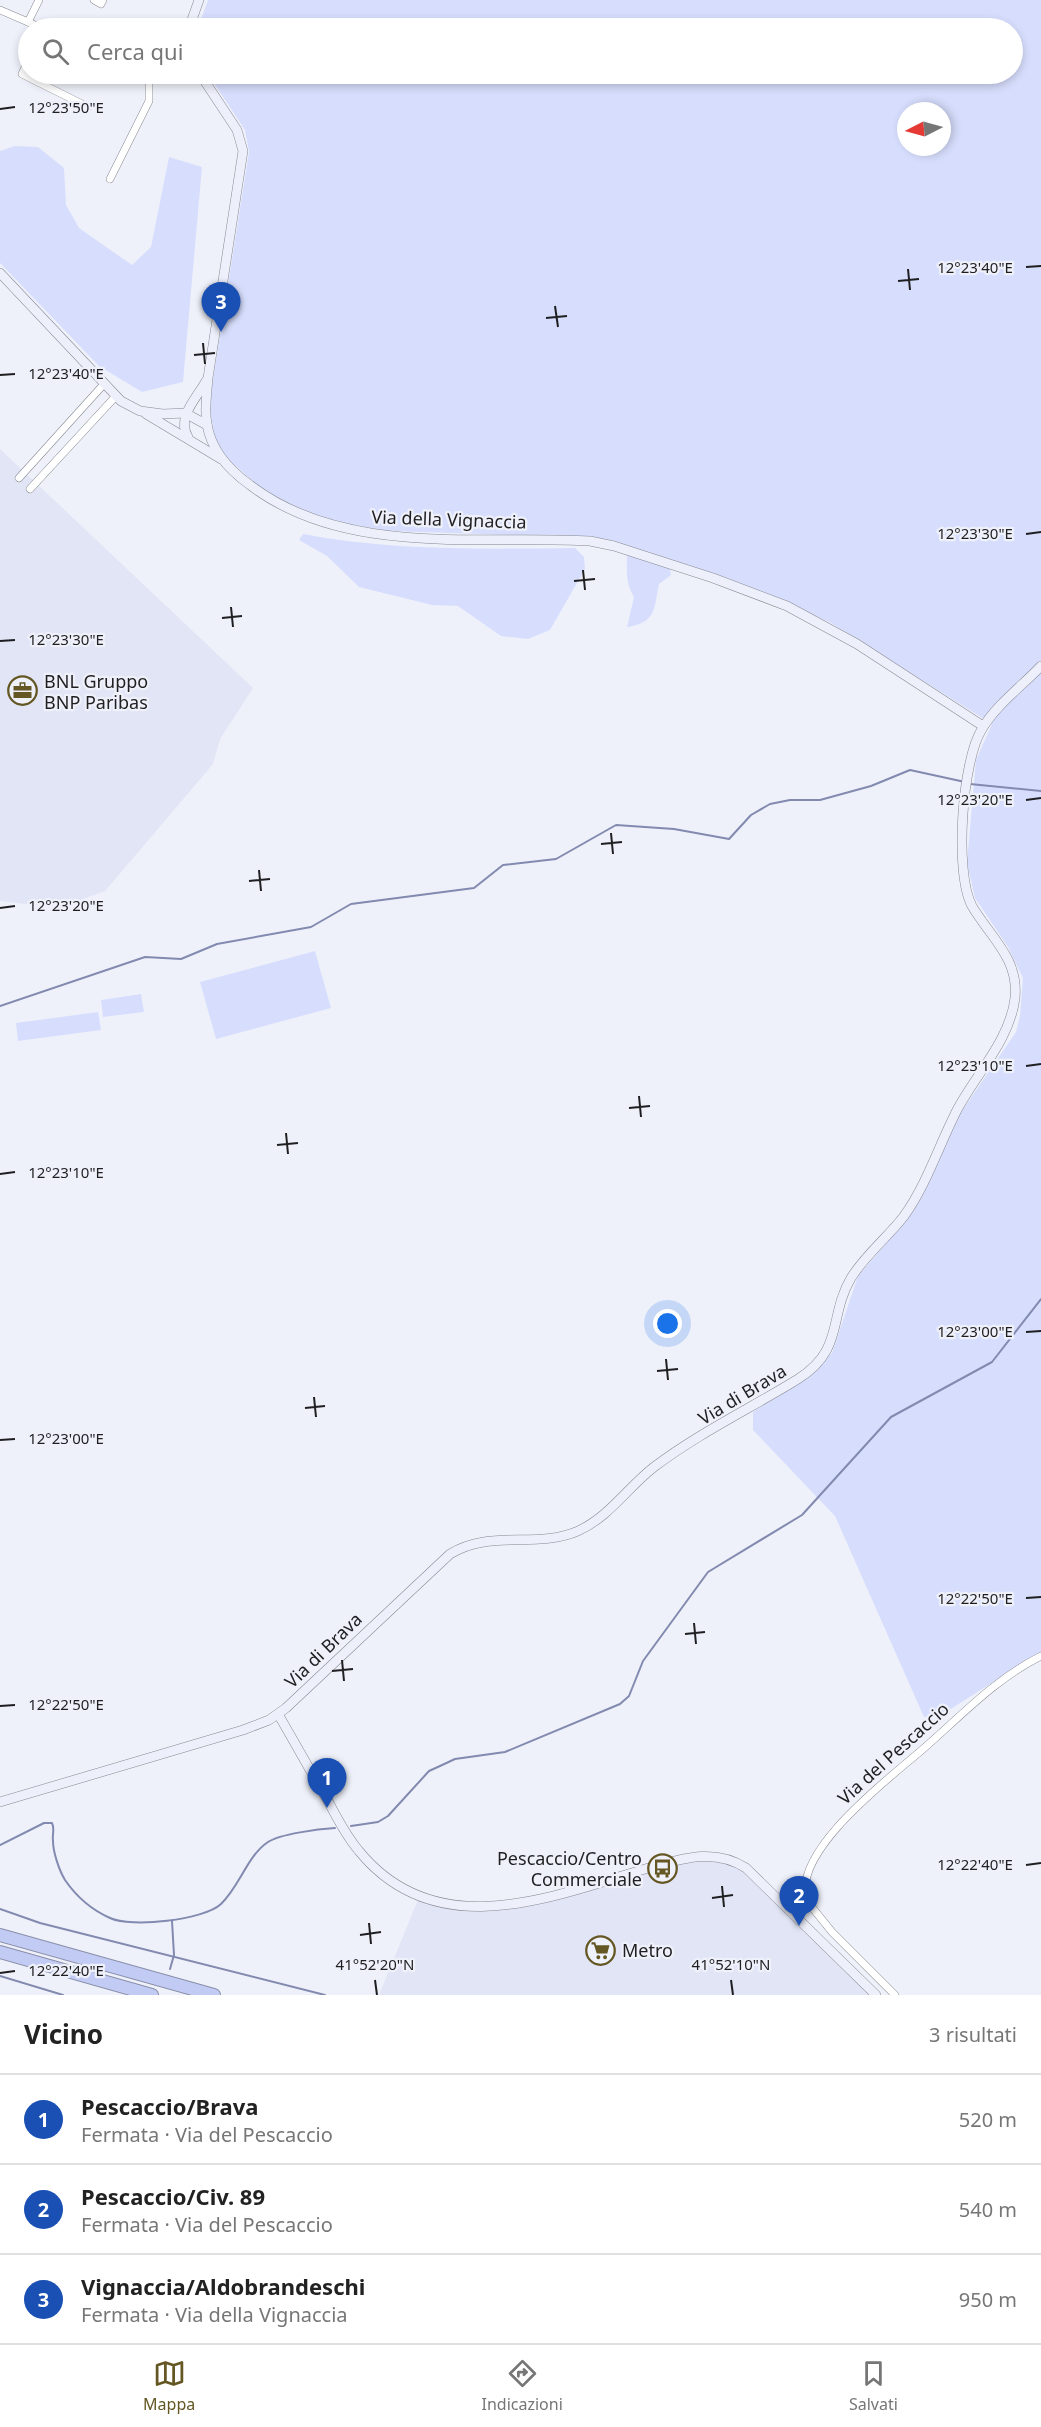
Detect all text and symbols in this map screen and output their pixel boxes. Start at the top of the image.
search box [18,18,1023,84]
icon: search [39,35,72,68]
text: Cerca qui [87,36,183,66]
text: 12°23'50"E [28,97,104,117]
north arrow [897,102,951,156]
text: 12°23'40"E [937,257,1013,277]
pin: 3 [202,282,240,332]
text: 12°23'40"E [28,363,104,383]
street label: Via della Vignaccia [371,504,527,534]
text: 12°23'30"E [937,523,1013,543]
text: 12°23'30"E [28,629,104,649]
place label: BNL Gruppo BNP Paribas [44,669,148,714]
office icon: BNL Gruppo BNP Paribas [7,675,39,707]
text: 12°23'20"E [937,789,1013,809]
text: 12°23'20"E [28,895,104,915]
text: 12°23'10"E [937,1055,1013,1075]
text: 12°23'10"E [28,1162,104,1182]
your location [653,1309,682,1338]
text: 12°23'00"E [937,1321,1013,1341]
street label: Via di Brava [694,1358,790,1430]
text: 12°23'00"E [28,1428,104,1448]
text: 12°22'50"E [937,1588,1013,1608]
street label: Via di Brava [279,1607,367,1693]
text: 12°22'50"E [28,1694,104,1714]
street label: Via del Pescaccio [832,1697,954,1809]
pin: 1 [308,1758,346,1808]
place label: Pescaccio/Centro Commerciale [497,1846,642,1891]
bus stop icon: Pescaccio/Centro Commerciale [647,1852,679,1884]
text: 12°22'40"E [937,1854,1013,1874]
pin: 2 [780,1876,818,1926]
supermarket icon: Metro [585,1934,617,1966]
place label: Metro [622,1938,673,1962]
text: 41°52'20"N [336,1954,414,1974]
text: 41°52'10"N [692,1954,770,1974]
text: 12°22'40"E [28,1960,104,1980]
text: Vicino [24,2016,103,2052]
text: 3 risultati [929,2021,1017,2048]
text: Pescaccio/Brava [81,2091,258,2121]
text: 1 [38,2106,49,2133]
text: 520 m [959,2106,1017,2133]
text: Fermata · Via del Pescaccio [81,2121,333,2148]
text: Pescaccio/Civ. 89 [81,2181,265,2211]
text: 2 [38,2196,49,2223]
text: 540 m [959,2196,1017,2223]
text: Fermata · Via del Pescaccio [81,2211,333,2238]
text: Vignaccia/Aldobrandeschi [81,2271,365,2301]
text: 3 [38,2286,49,2313]
text: 950 m [959,2286,1017,2313]
text: Fermata · Via della Vignaccia [81,2301,348,2328]
tab: Mappa [143,2357,195,2415]
tab: Indicazioni [481,2357,563,2415]
tab: Salvati [849,2357,898,2415]

